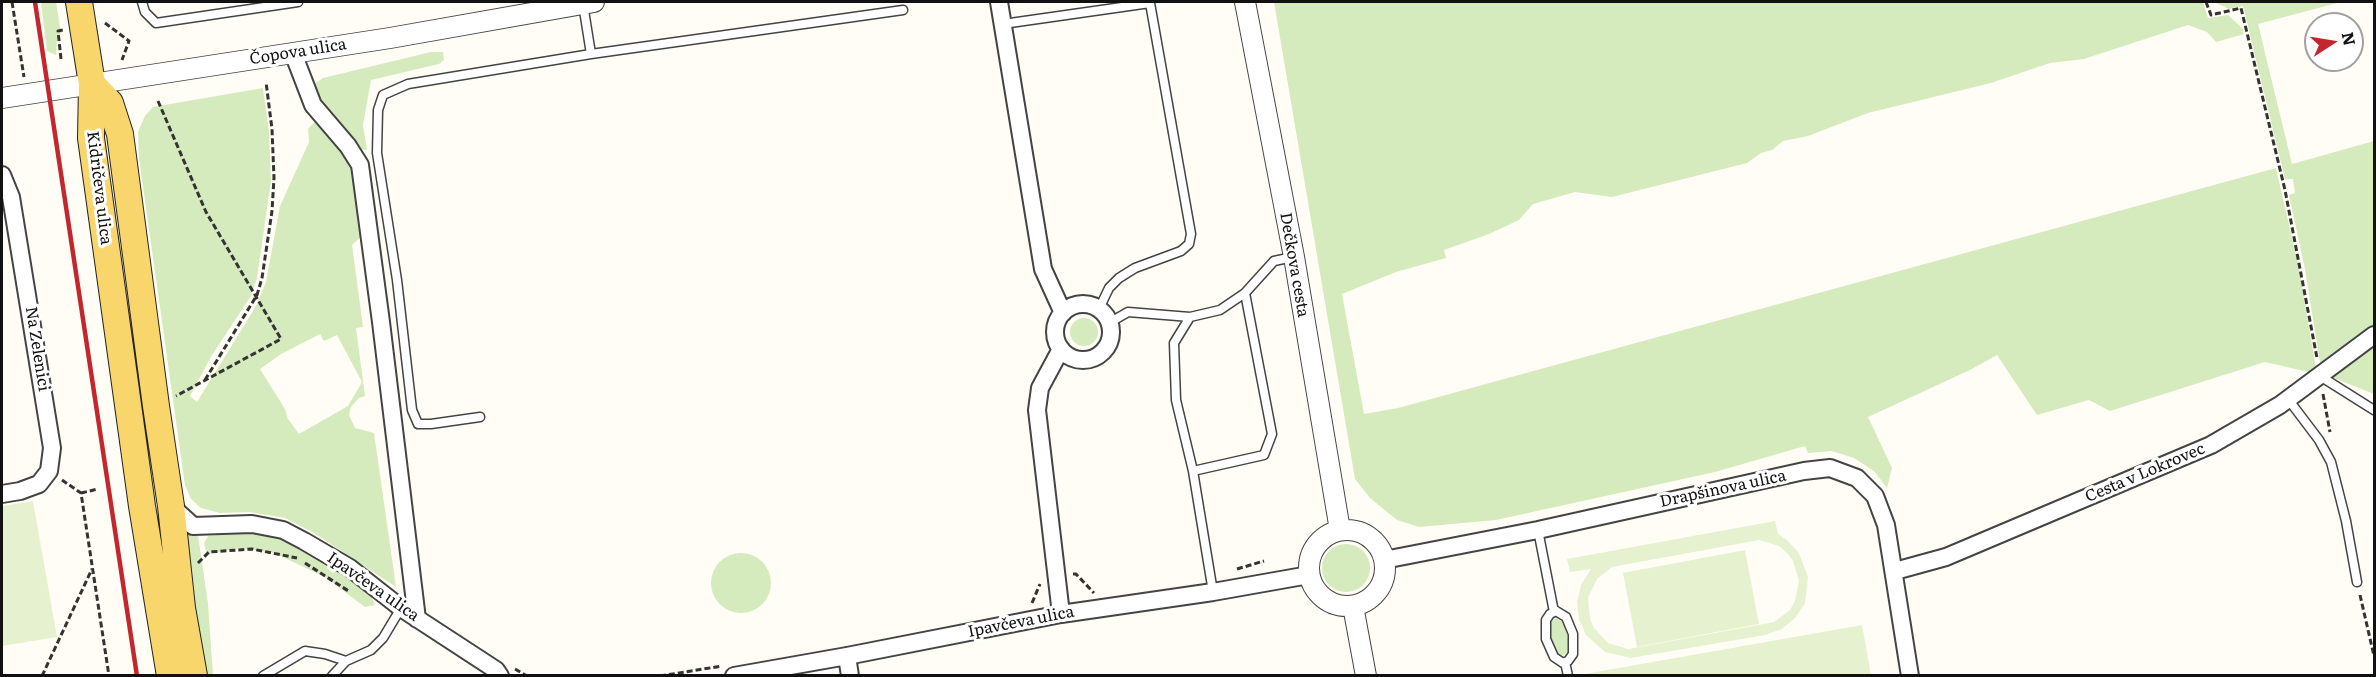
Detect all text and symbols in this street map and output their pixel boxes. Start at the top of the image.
north arrow [2304,12,2364,72]
text: N [2337,30,2363,48]
street label: Čopova ulica [248,35,348,69]
street label: Kidričeva ulica [82,130,116,246]
street label: Dečkova cesta [1275,211,1313,319]
street label: Na Zelenici [21,305,53,393]
street label: Cesta v Lokrovec [2082,439,2208,507]
street label: Drapšinova ulica [1658,466,1788,512]
street label: Ipavčeva ulica [323,548,423,626]
street label: Ipavčeva ulica [966,602,1076,642]

